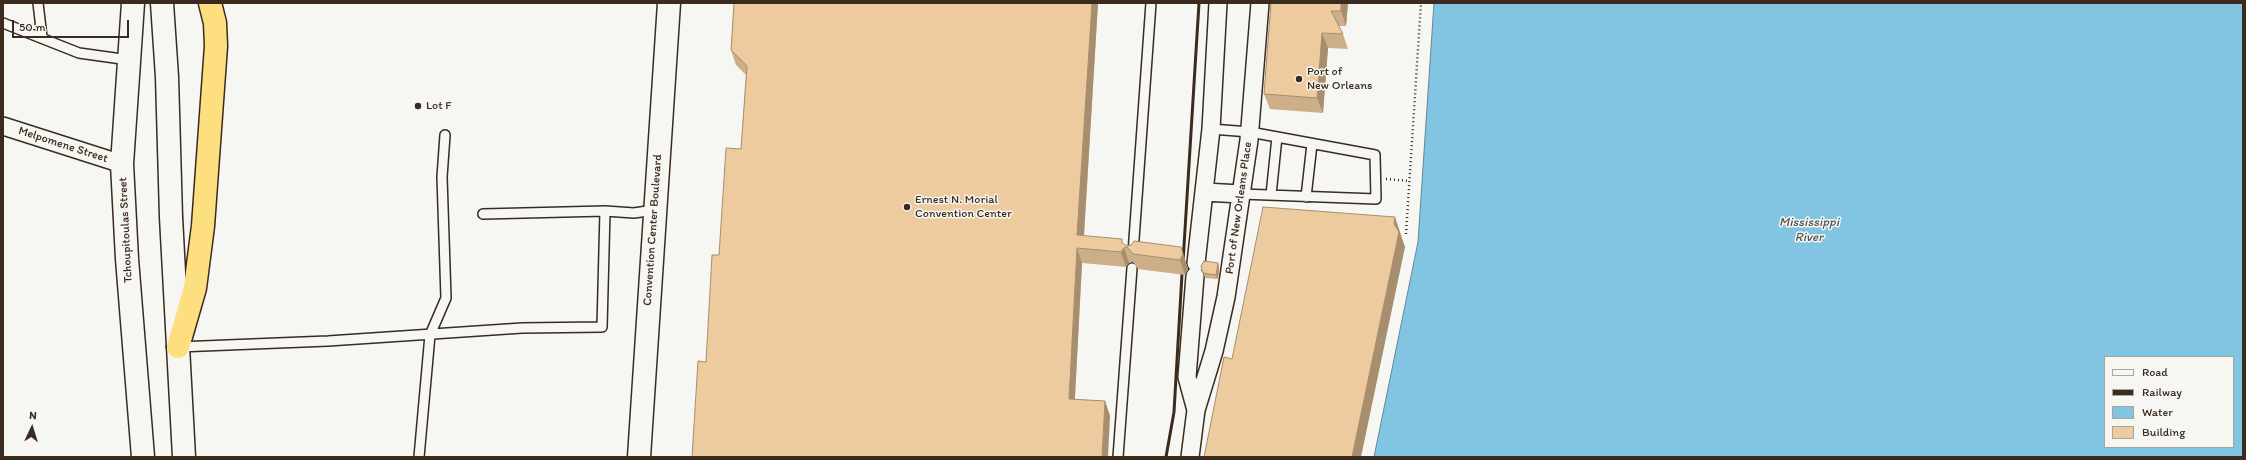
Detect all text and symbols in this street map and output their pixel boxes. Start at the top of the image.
scale bar [14,12,131,38]
text: 50 m [19,20,45,34]
place label: Port of New Orleans [1307,65,1372,93]
marker: Port of New Orleans [1294,74,1304,84]
place label: Lot F [426,99,452,113]
marker: Lot F [413,101,423,111]
street label: Melpomene Street [16,124,110,166]
street label: Port of New Orleans Place [1223,141,1255,275]
street label: Convention Center Boulevard [641,154,665,306]
street label: Tchoupitoulas Street [116,177,136,283]
place label: Ernest N. Morial Convention Center [915,193,1012,221]
marker: Ernest N. Morial Convention Center [902,202,912,212]
water label: Mississippi River [1779,215,1839,246]
legend [2104,356,2234,448]
text: Road [2142,365,2168,379]
text: Railway [2142,385,2182,399]
text: Water [2142,405,2173,419]
north arrow [12,408,52,448]
text: N [29,409,37,422]
text: Building [2142,425,2185,439]

